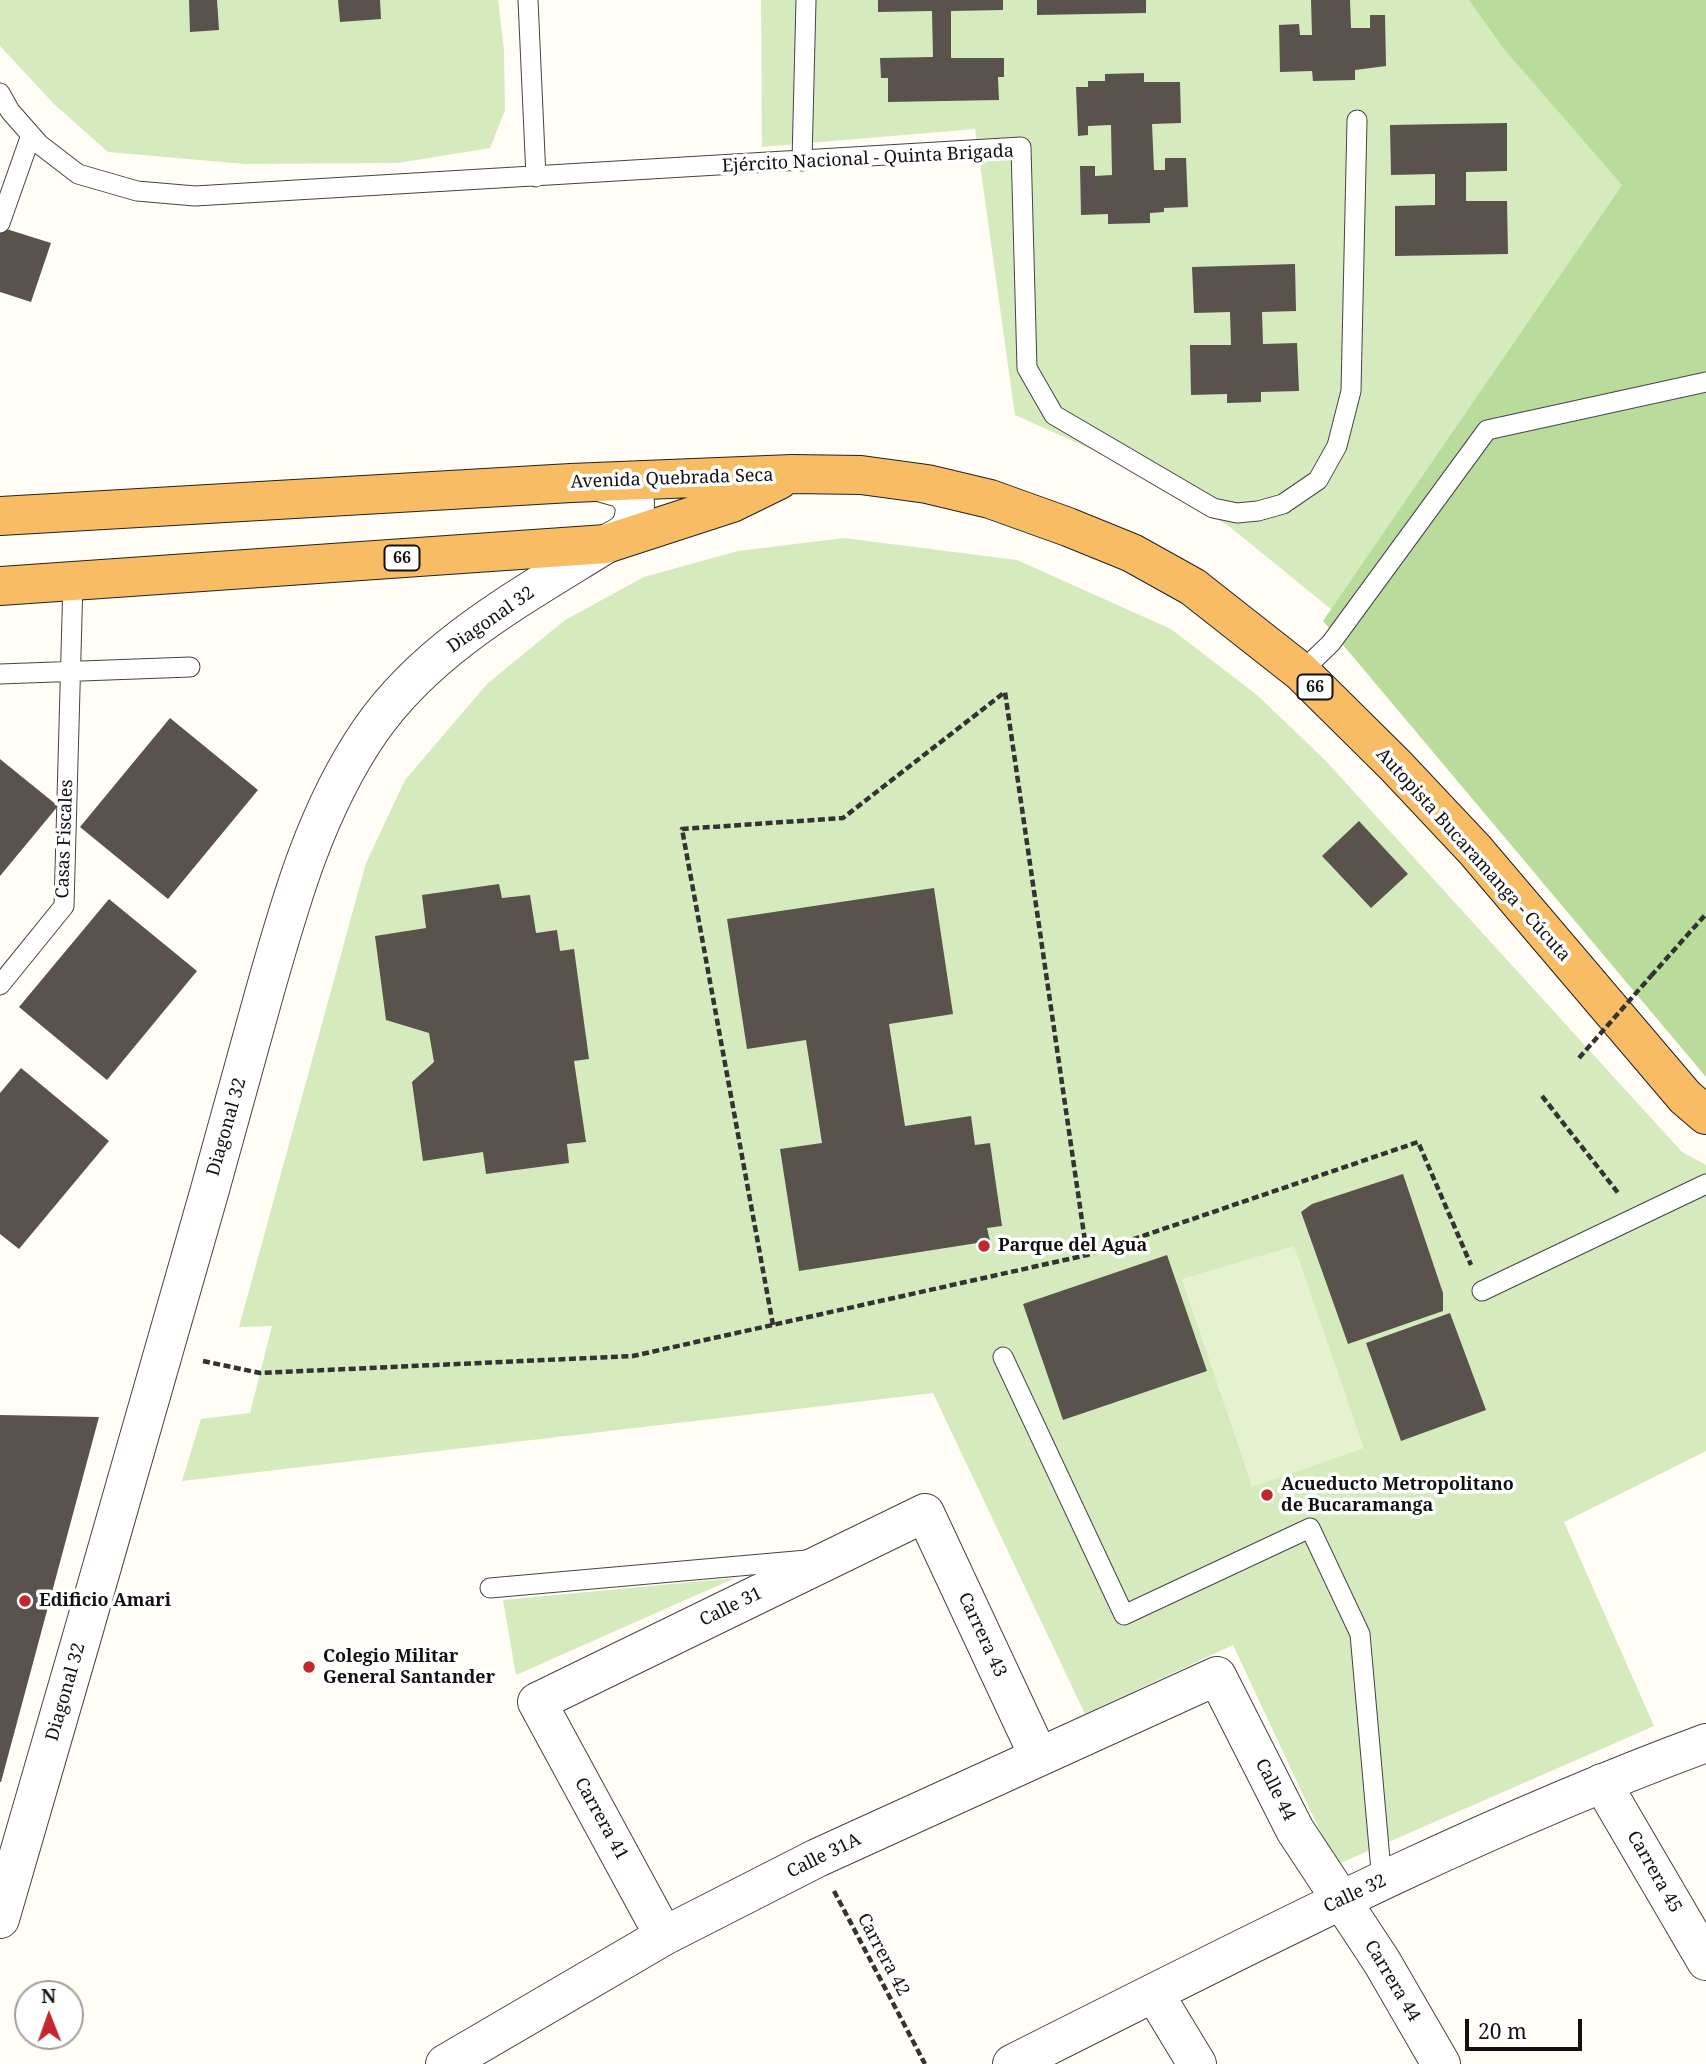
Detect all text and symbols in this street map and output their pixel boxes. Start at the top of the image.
street label: Ejército Nacional - Quinta Brigada [722,141,1014,177]
street label: Avenida Quebrada Seca [570,465,774,493]
road number: 66 [384,545,420,570]
street label: Diagonal 32 [443,582,539,658]
road number: 66 [1298,674,1332,700]
street label: Autopista Bucaramanga - Cúcuta [1371,744,1575,966]
street label: Casas Fiscales [52,779,78,899]
street label: Diagonal 32 [203,1075,251,1179]
place label: Parque del Agua [998,1235,1147,1257]
marker: Parque del Agua [976,1238,992,1254]
place label: Acueducto Metropolitano de Bucaramanga [1281,1474,1514,1516]
marker: Acueducto Metropolitano de Bucaramanga [1259,1487,1275,1503]
street label: Calle 31 [696,1583,766,1631]
street label: Carrera 43 [953,1589,1011,1681]
place label: Edificio Amari [39,1590,171,1612]
marker: Edificio Amari [17,1593,33,1609]
street label: Diagonal 32 [42,1640,90,1744]
place label: Colegio Militar General Santander [323,1646,495,1688]
marker: Colegio Militar General Santander [301,1659,317,1675]
street label: Calle 44 [1250,1755,1300,1825]
street label: Carrera 41 [570,1774,632,1864]
street label: Carrera 45 [1622,1827,1686,1917]
street label: Calle 31A [784,1829,864,1883]
street label: Calle 32 [1320,1870,1390,1918]
street label: Carrera 42 [852,1910,914,2000]
street label: Carrera 44 [1359,1937,1425,2025]
north arrow [14,1980,84,2050]
text: N [41,1983,56,2009]
scale bar [1468,2004,1585,2048]
text: 20 m [1478,2017,1527,2045]

